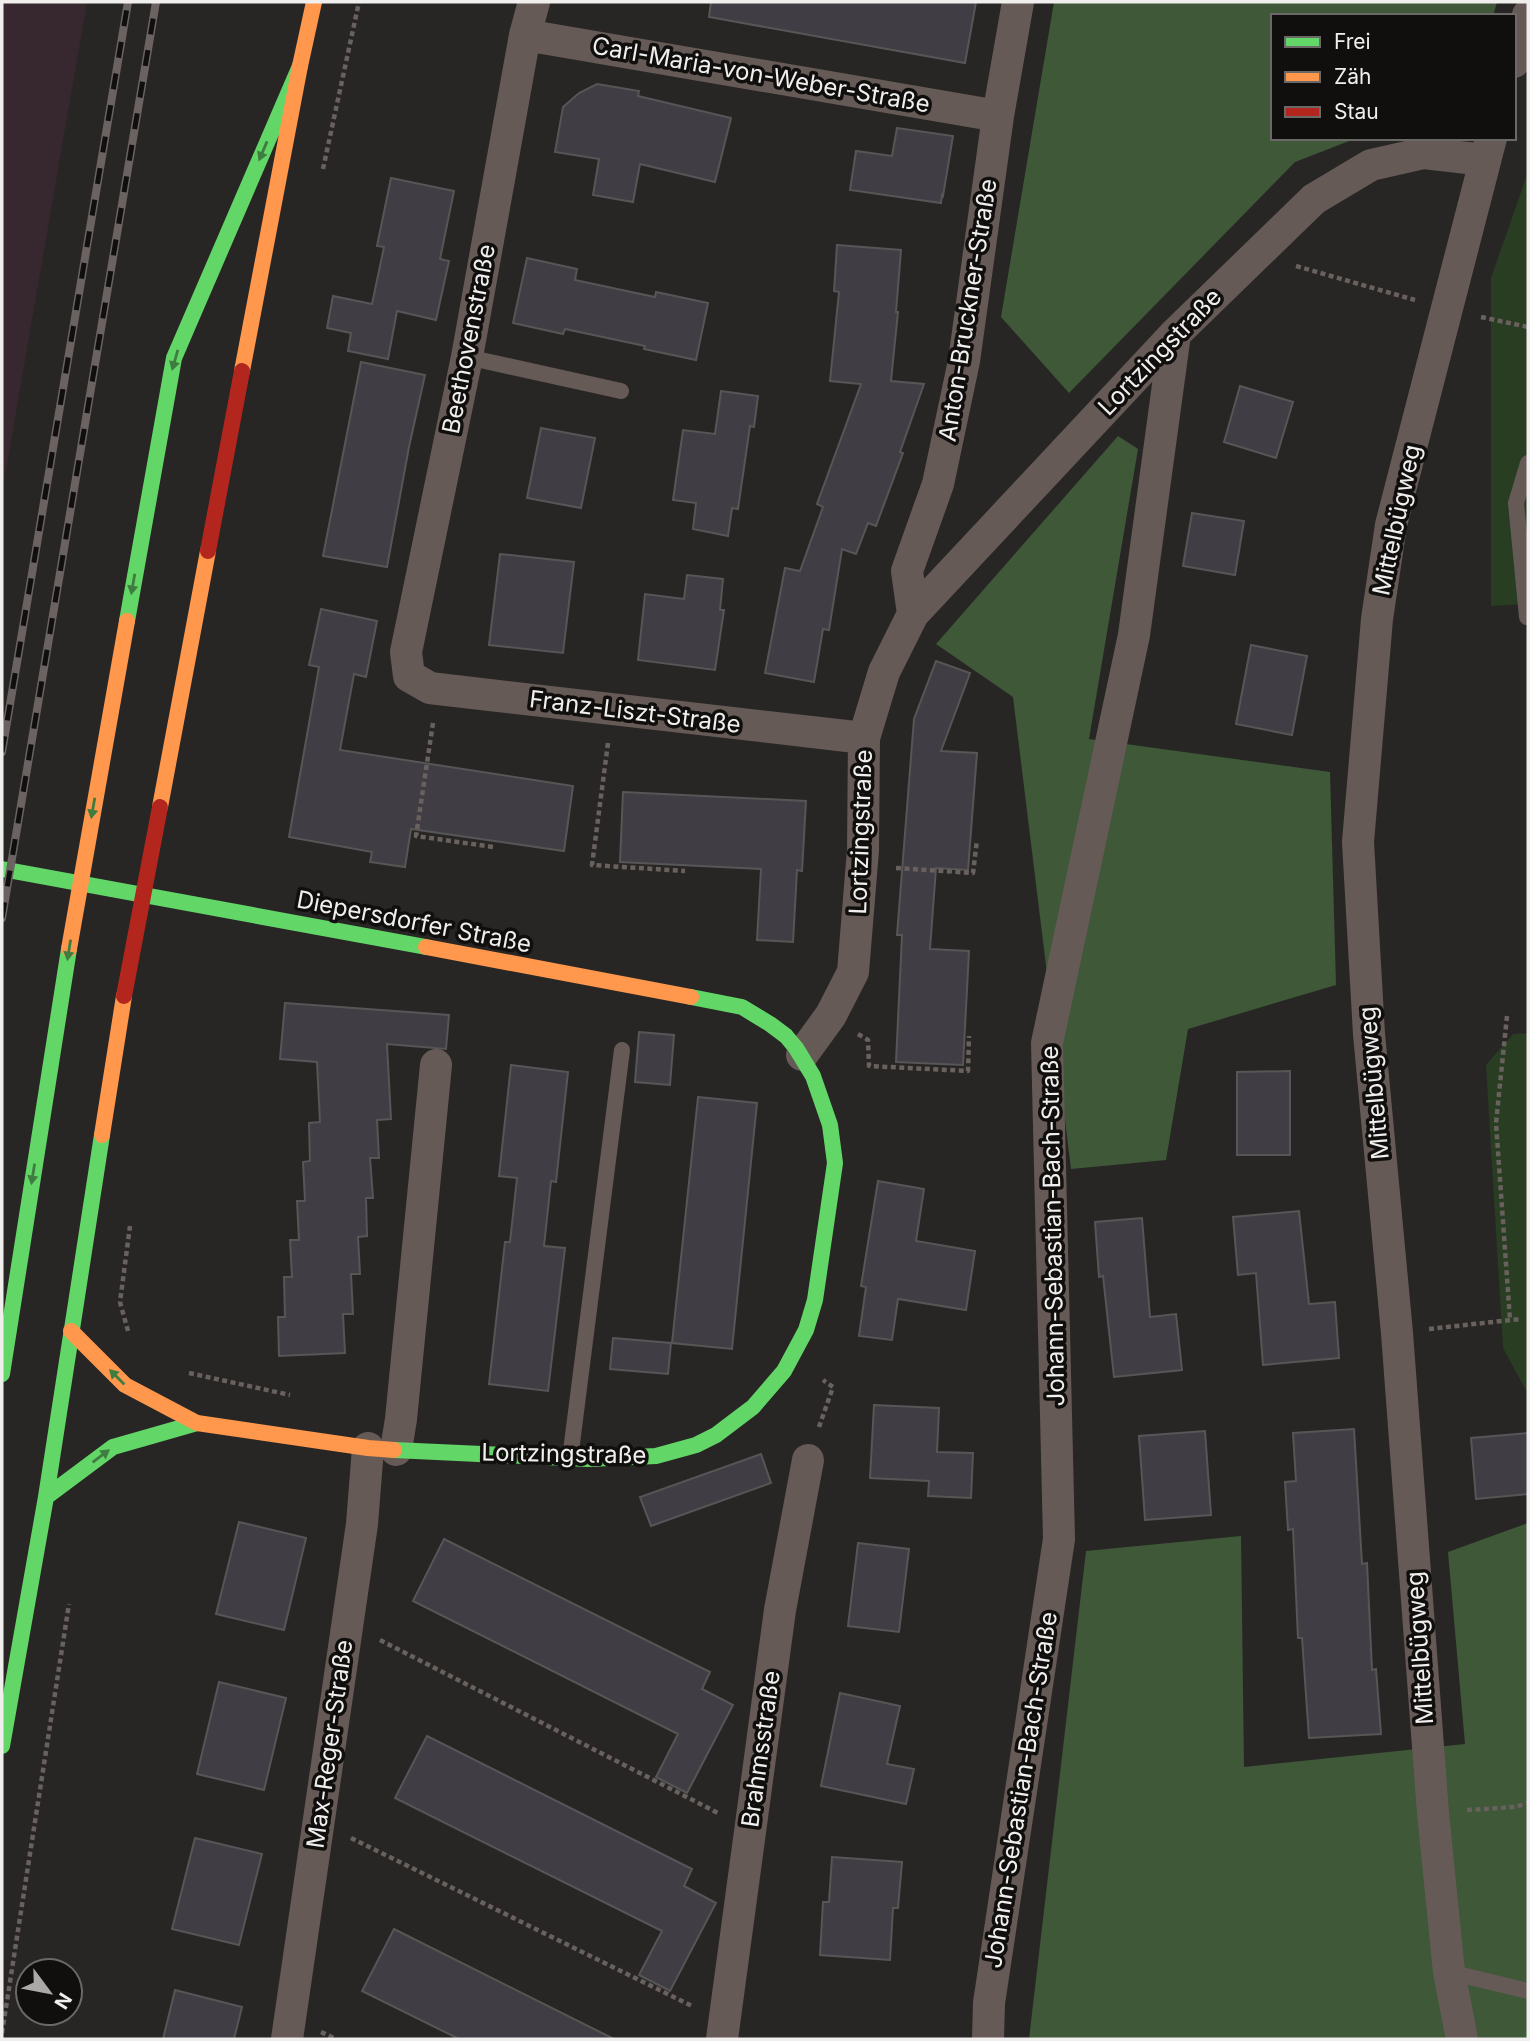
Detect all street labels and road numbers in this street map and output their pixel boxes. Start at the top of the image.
street label: Carl-Maria-von-Weber-Straße [590,31,932,119]
street label: Anton-Bruckner-Straße [932,176,1003,443]
street label: Beethovenstraße [436,242,501,436]
street label: Lortzingstraße [1092,282,1227,421]
street label: Mittelbügweg [1366,442,1427,598]
street label: Franz-Liszt-Straße [528,684,742,739]
street label: Lortzingstraße [843,749,878,915]
street label: Diepersdorfer Straße [294,885,534,958]
street label: Mittelbügweg [1352,1005,1395,1161]
street label: Johann-Sebastian-Bach-Straße [1035,1045,1070,1407]
street label: Lortzingstraße [481,1438,647,1469]
street label: Mittelbügweg [1400,1570,1439,1726]
street label: Johann-Sebastian-Bach-Straße [978,1610,1063,1970]
street label: Max-Reger-Straße [301,1638,358,1850]
street label: Brahmsstraße [735,1669,786,1829]

